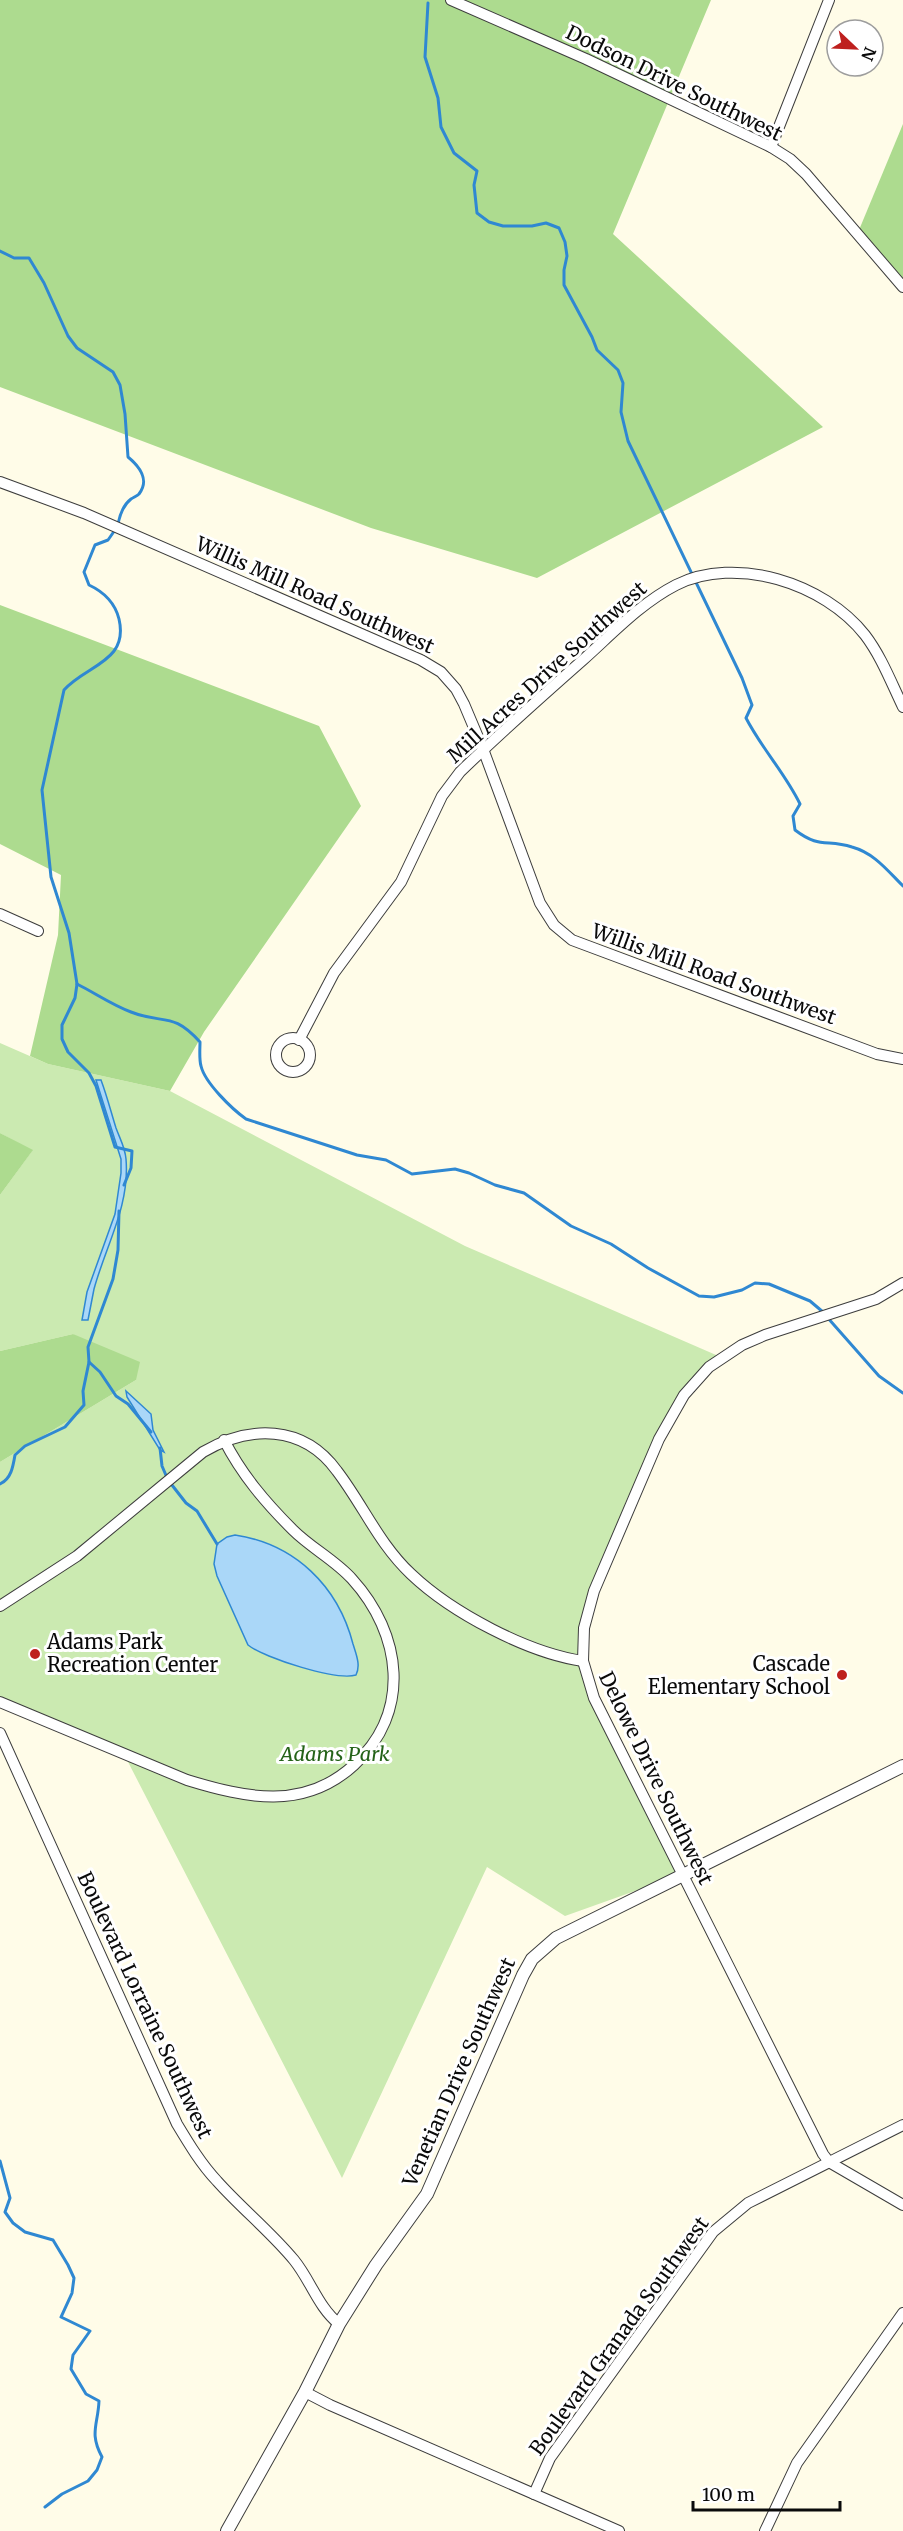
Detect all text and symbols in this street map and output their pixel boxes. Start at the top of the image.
north arrow [825,18,885,78]
street label: Dodson Drive Southwest [562,19,787,146]
text: N [857,44,880,64]
street label: Willis Mill Road Southwest [191,530,438,659]
street label: Mill Acres Drive Southwest [442,575,652,768]
street label: Willis Mill Road Southwest [588,917,840,1029]
place label: Adams Park Recreation Center [46,1629,218,1677]
marker: Adams Park Recreation Center [28,1647,42,1661]
place label: Cascade Elementary School [648,1651,830,1699]
street label: Delowe Drive Southwest [594,1667,719,1889]
marker: Cascade Elementary School [835,1668,849,1682]
park label: Adams Park [278,1741,390,1766]
street label: Boulevard Lorraine Southwest [73,1867,218,2142]
street label: Venetian Drive Southwest [396,1953,520,2191]
street label: Boulevard Granada Southwest [524,2211,714,2460]
scale bar [693,2474,840,2512]
text: 100 m [702,2483,755,2506]

